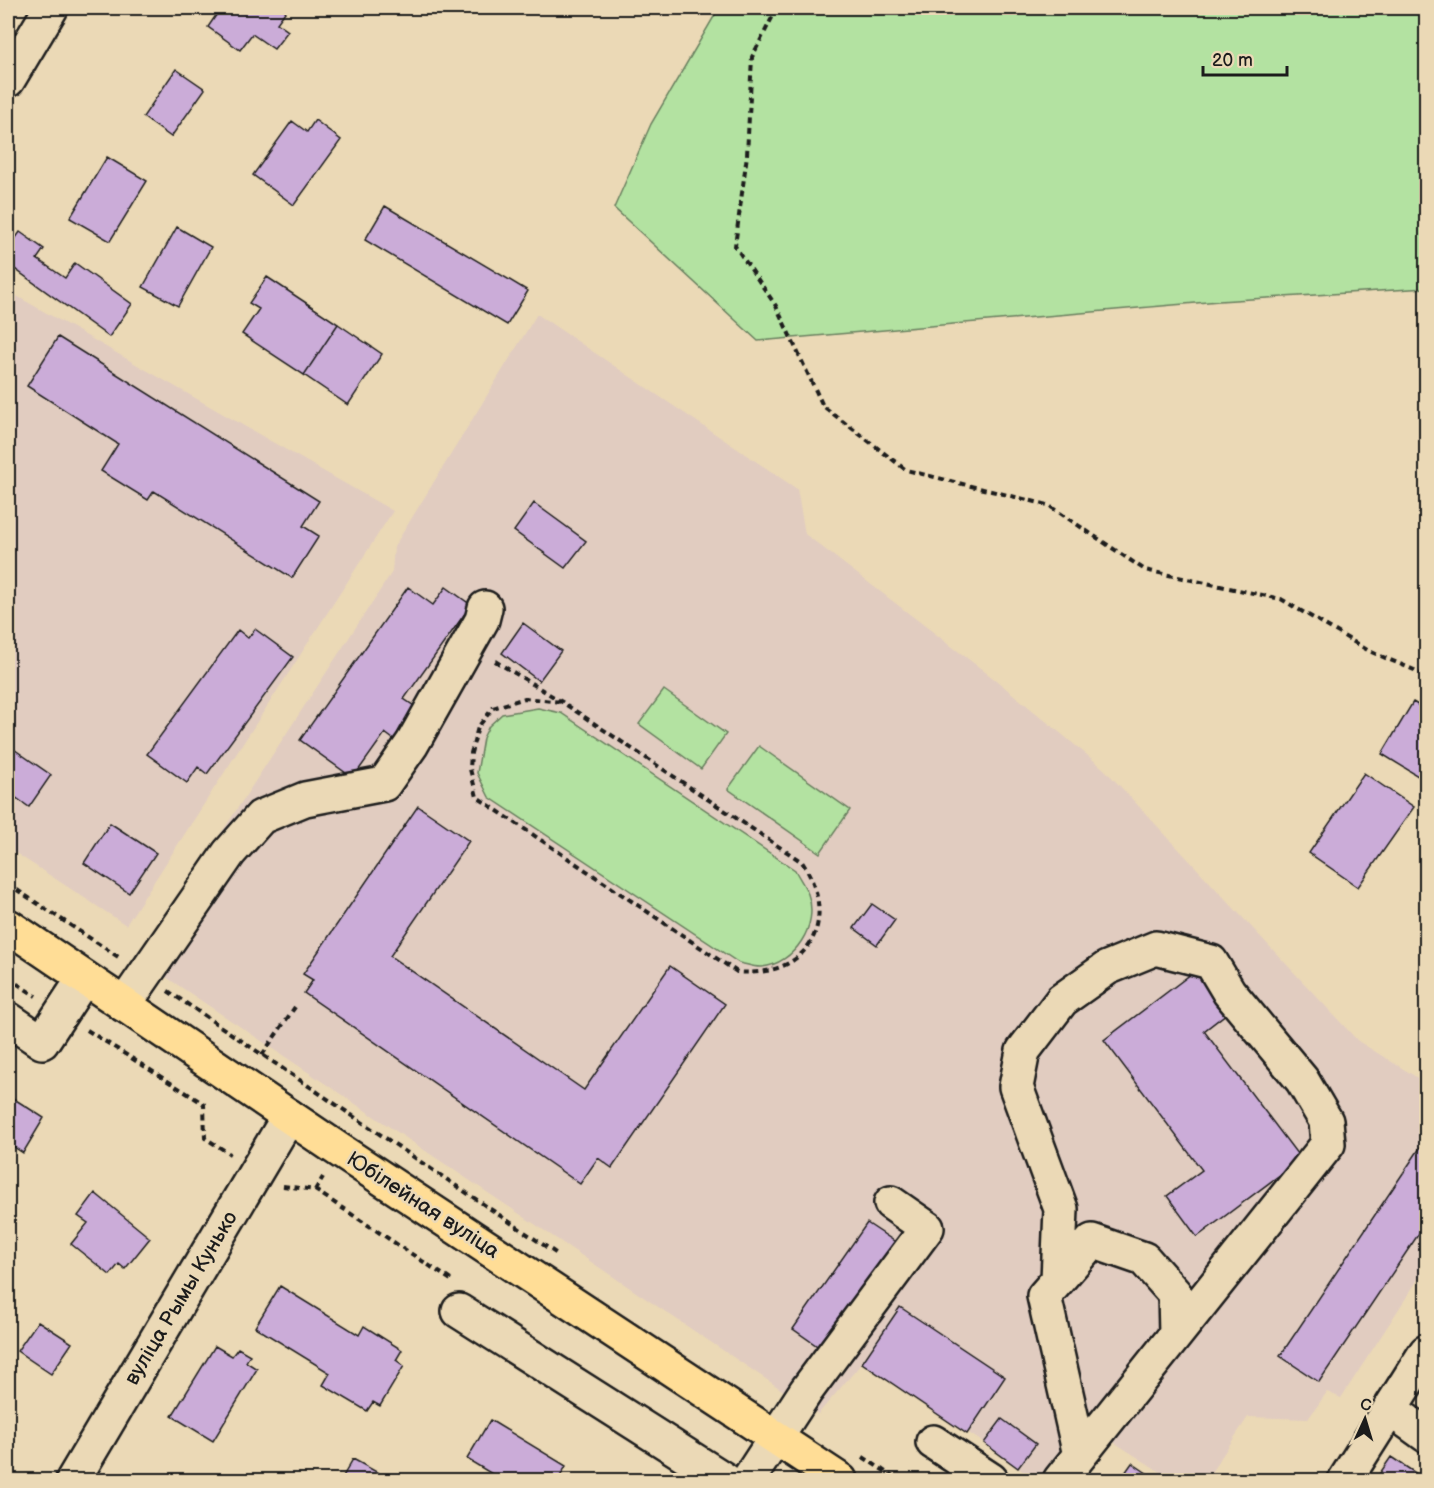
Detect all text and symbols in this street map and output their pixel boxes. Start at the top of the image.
scale bar [1203,39,1287,77]
text: 20 m [1212,50,1253,71]
street label: Юбілейная вуліца [342,1146,505,1264]
street label: вуліца Рымы Кунько [119,1206,243,1390]
north arrow [1335,1389,1395,1449]
text: С [1360,1396,1372,1415]

